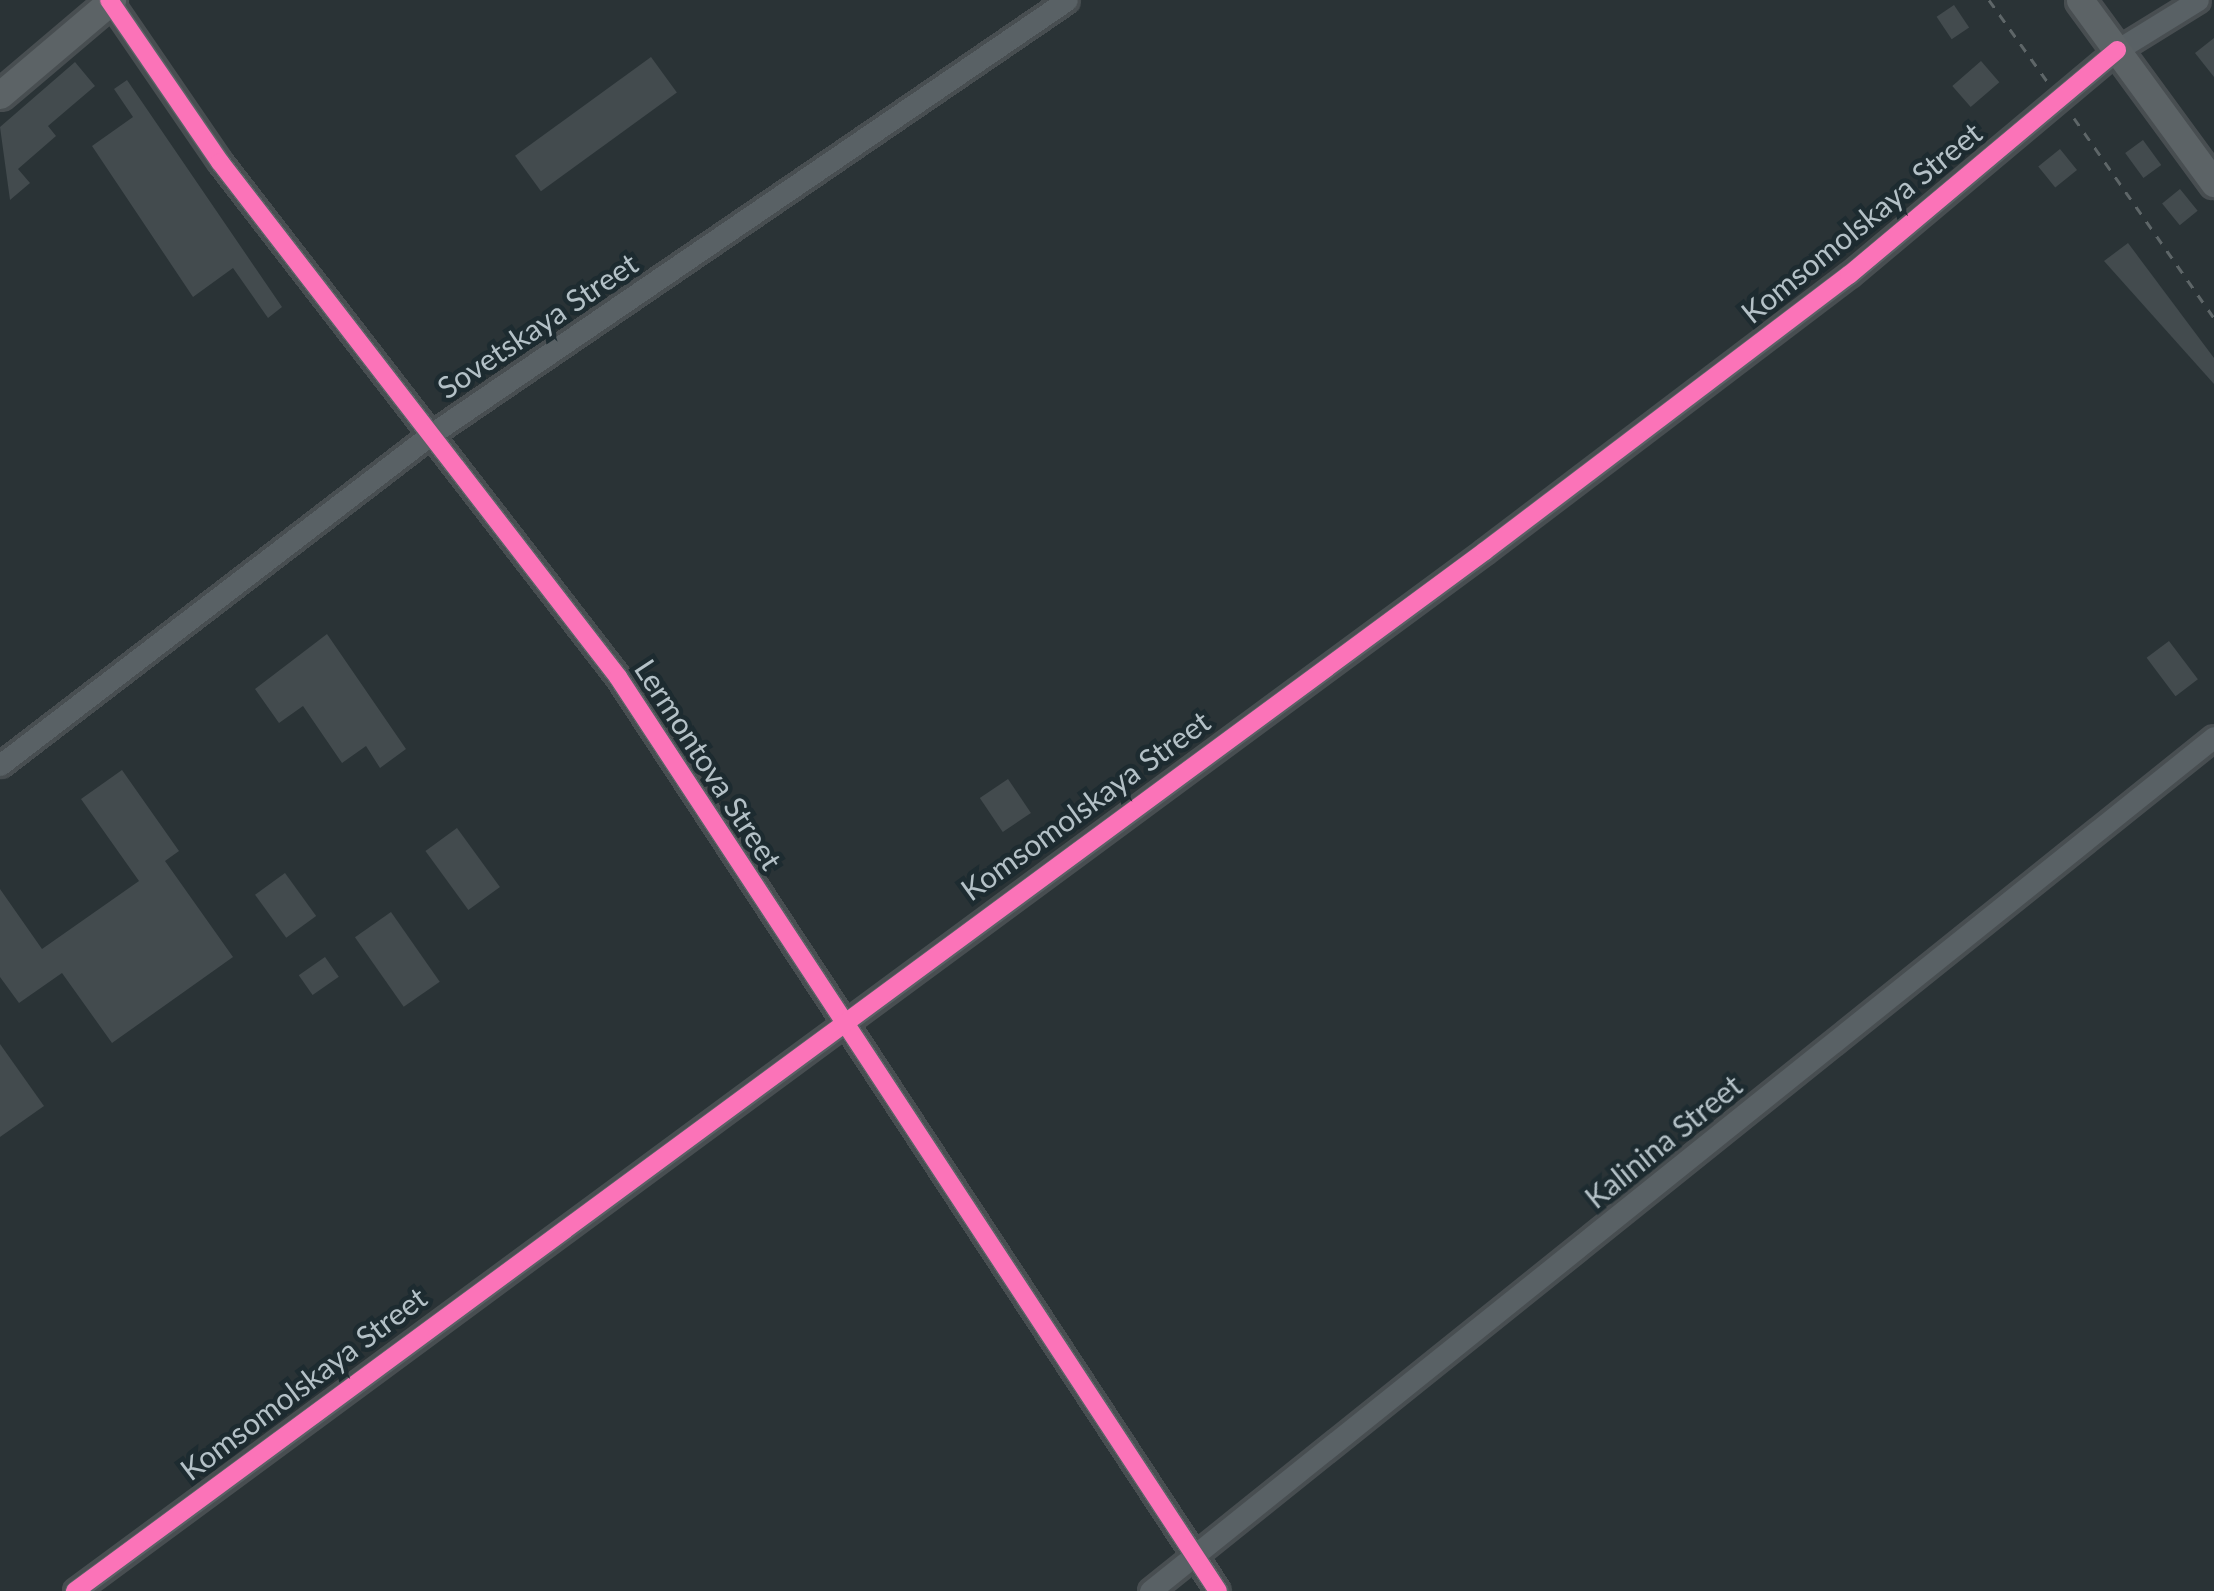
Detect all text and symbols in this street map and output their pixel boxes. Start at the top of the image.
street label: Komsomolskaya Street [1734,114,1988,330]
street label: Sovetskaya Street [430,245,644,405]
street label: Lermontova Street [628,652,790,876]
street label: Komsomolskaya Street [954,703,1216,907]
street label: Kalinina Street [1577,1067,1749,1215]
street label: Komsomolskaya Street [173,1279,433,1487]

